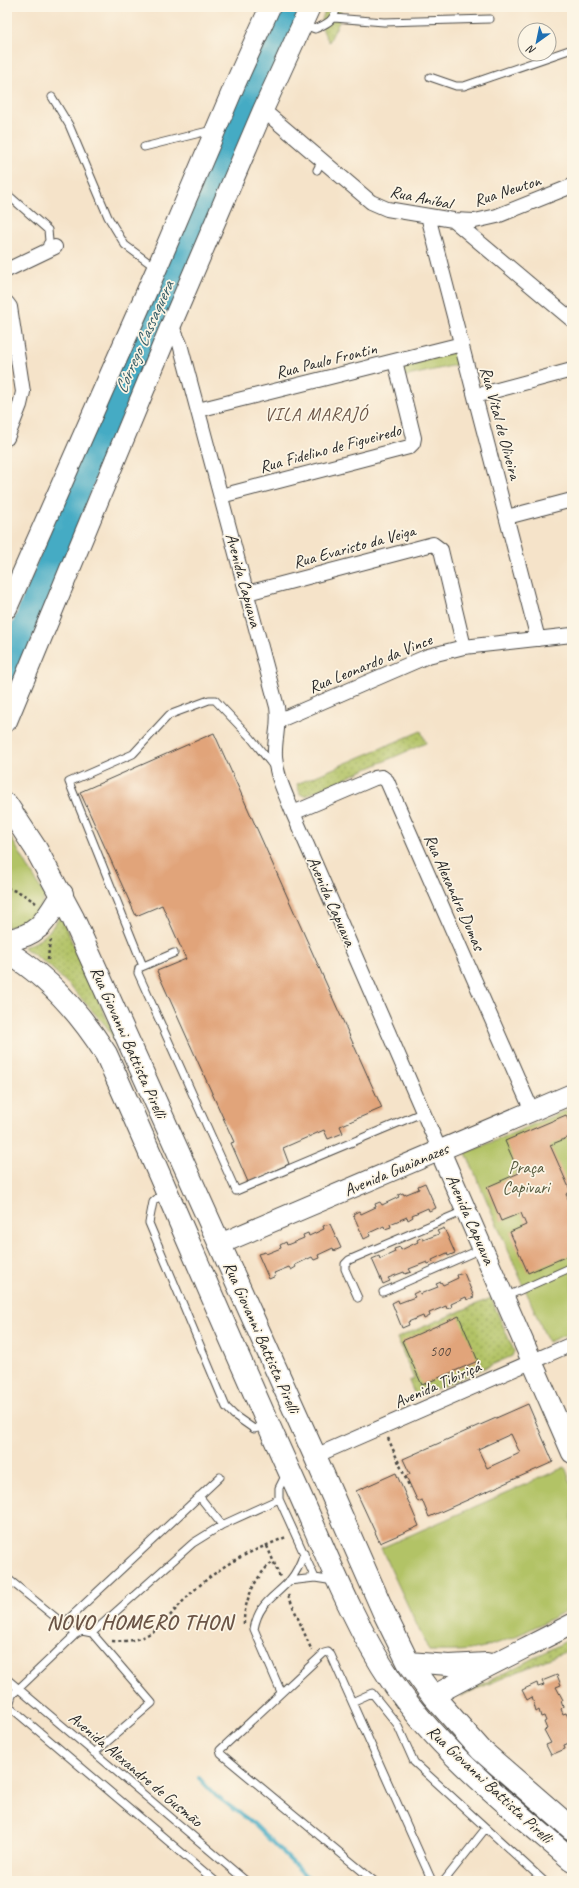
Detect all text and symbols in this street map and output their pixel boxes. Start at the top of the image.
north arrow [517,22,557,62]
text: N [523,41,538,58]
street label: Rua Newton [471,169,545,211]
street label: Rua Aníbal [388,181,457,215]
water label: Córrego Cassaquera [109,276,179,396]
street label: Rua Paulo Frontin [273,338,379,383]
street label: Rua Vital de Oliveira [475,364,526,484]
district label: VILA MARAJÓ [264,403,369,425]
street label: Rua Fidelino de Figueiredo [257,419,404,477]
street label: Rua Evaristo da Veiga [291,520,419,573]
street label: Avenida Capuava [221,531,267,631]
street label: Rua Leonardo da Vince [305,629,436,698]
street label: Rua Alexandre Dumas [420,831,490,956]
street label: Avenida Capuava [302,853,361,951]
street label: Rua Giovanni Battista Pirelli [86,963,173,1124]
street label: Avenida Guaianazes [341,1137,454,1201]
park label: Praça Capivari [503,1157,551,1198]
street label: Avenida Capuava [441,1171,500,1269]
street label: Rua Giovanni Battista Pirelli [219,1258,306,1419]
house number: 500 [430,1342,451,1361]
street label: Avenida Tibiriçá [391,1355,485,1413]
district label: NOVO HOMERO THON [47,1609,236,1635]
street label: Avenida Alexandre de Gusmão [64,1707,208,1832]
street label: Rua Giovanni Battista Pirelli [423,1721,559,1850]

